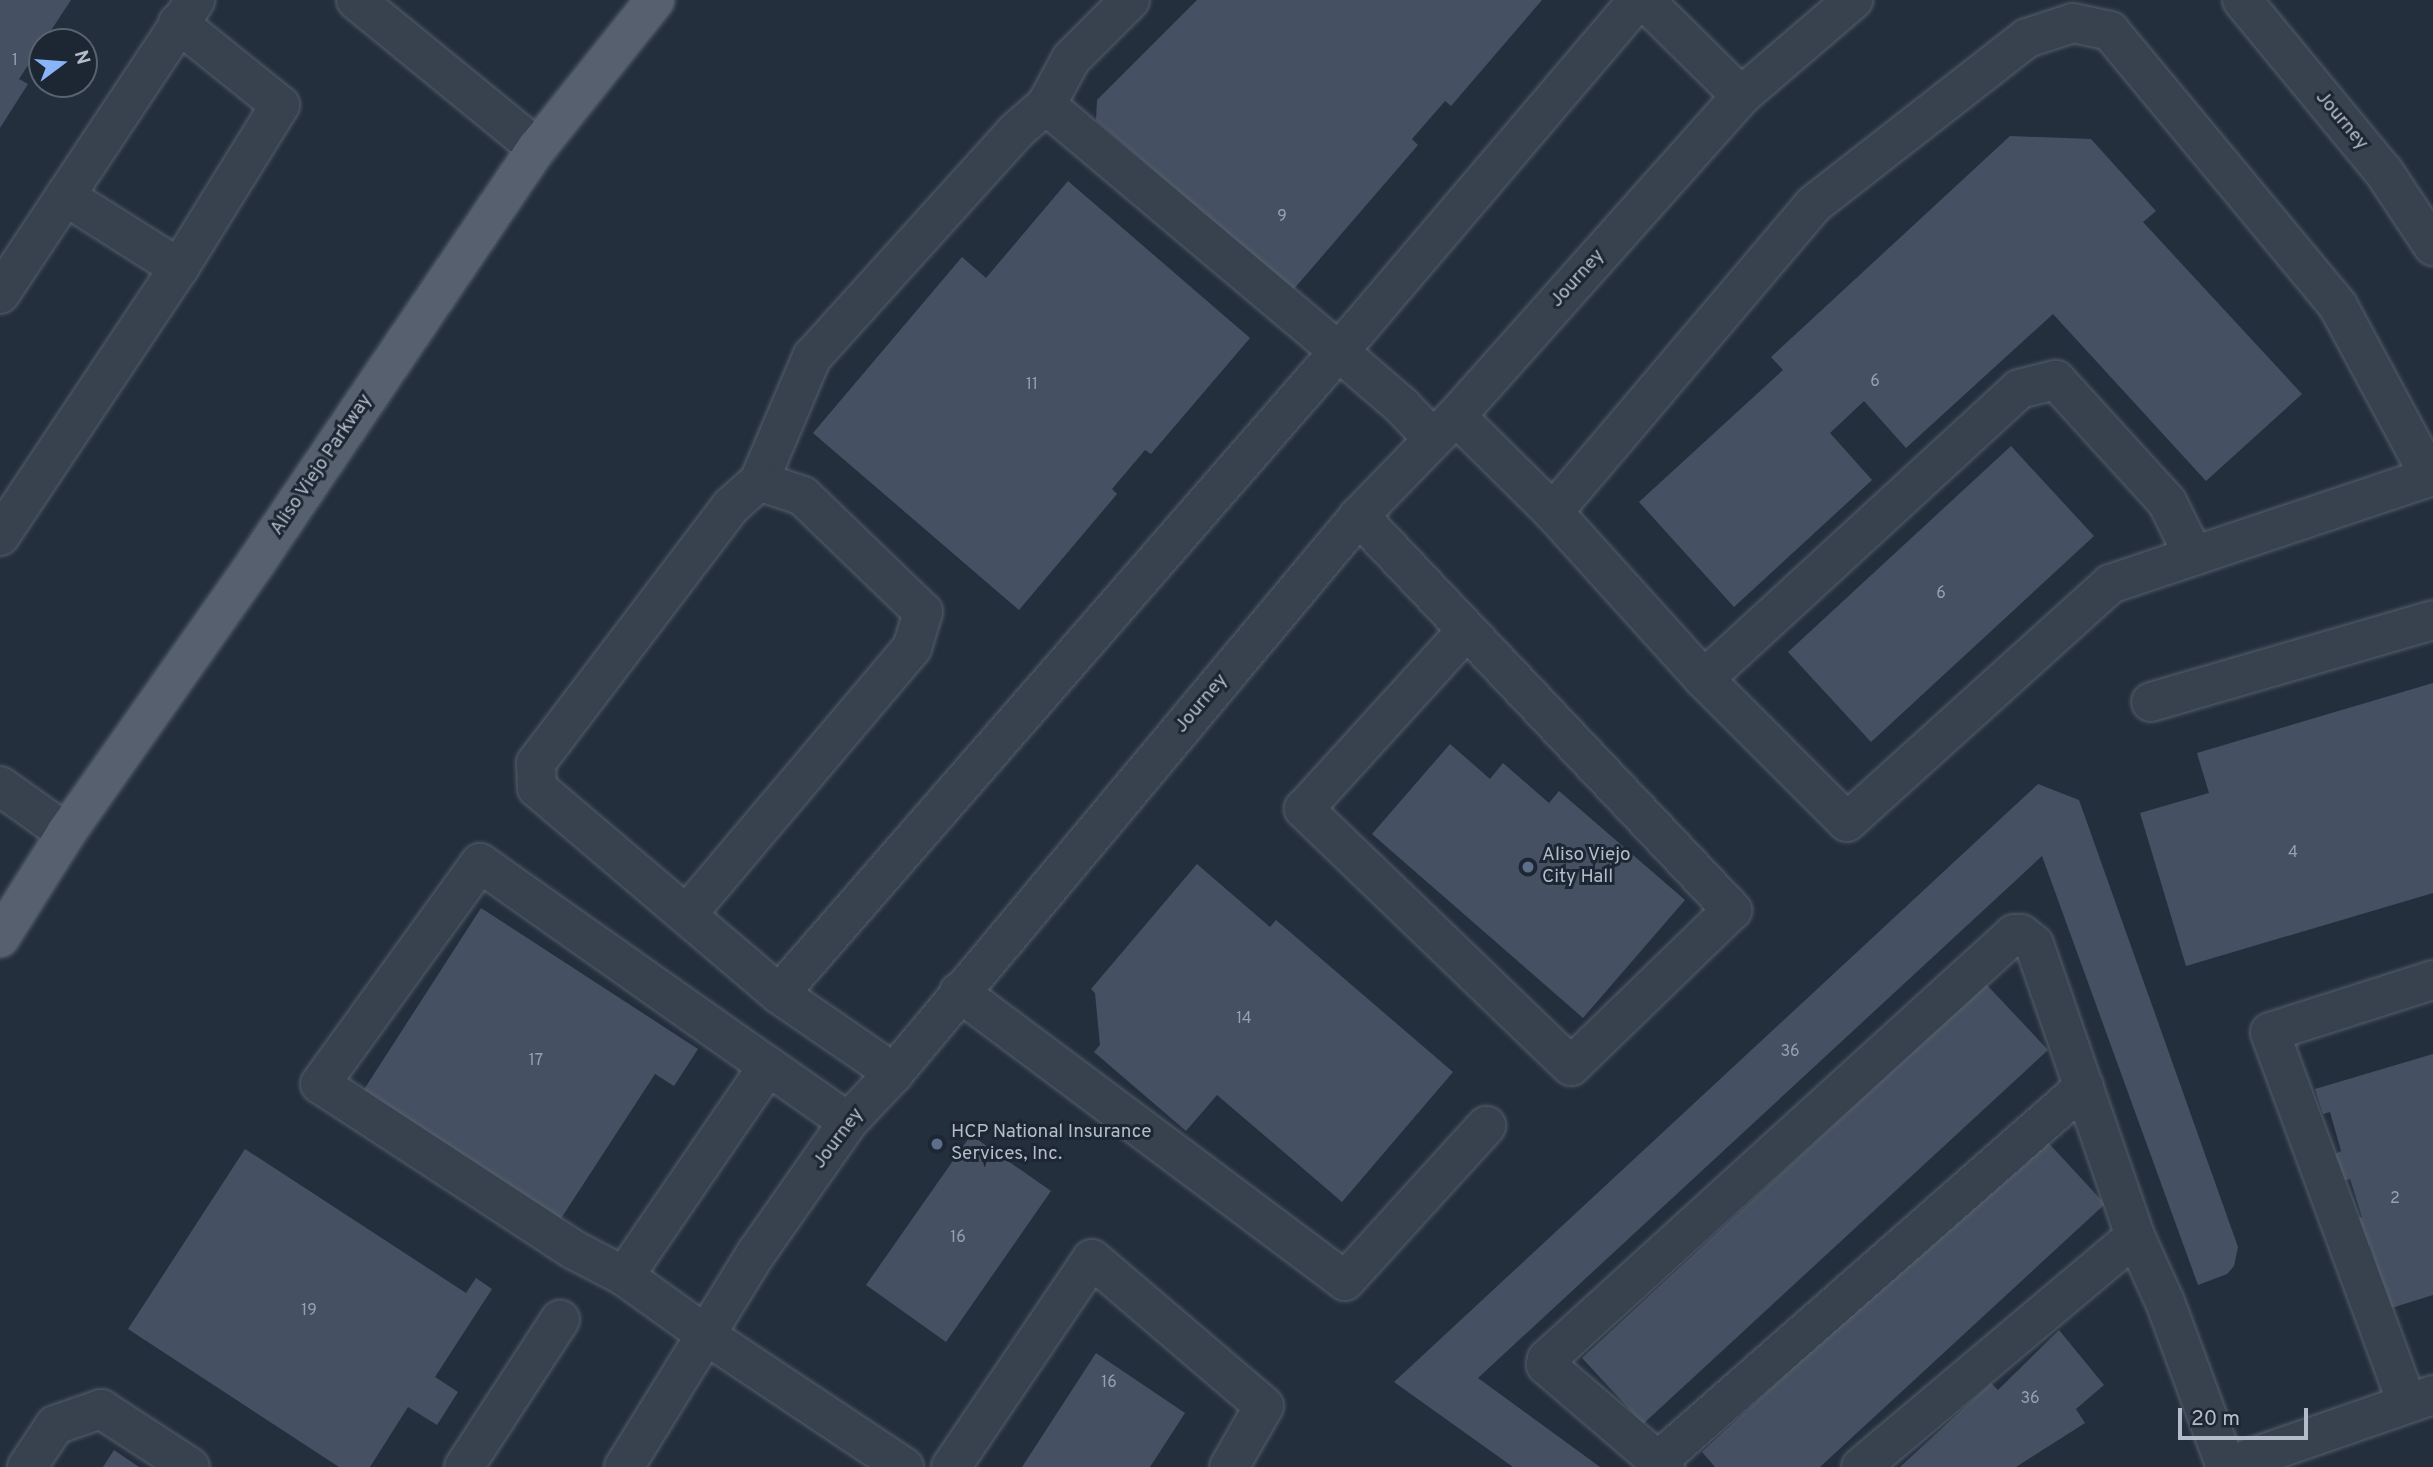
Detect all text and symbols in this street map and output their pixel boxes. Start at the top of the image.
north arrow [28,28,98,98]
text: N [68,48,95,68]
house number: 1 [12,51,18,71]
street label: Journey [2310,87,2372,155]
house number: 9 [1277,207,1287,227]
street label: Journey [1546,245,1610,313]
house number: 6 [1870,372,1880,392]
house number: 11 [1026,375,1038,395]
street label: Aliso Viejo Parkway [266,390,378,540]
house number: 6 [1936,584,1946,604]
street label: Journey [1171,670,1233,738]
house number: 4 [2288,843,2298,863]
place label: Aliso Viejo City Hall [1542,845,1631,889]
marker: Aliso Viejo City Hall [1520,859,1536,875]
house number: 14 [1236,1009,1252,1029]
house number: 36 [1780,1042,1800,1062]
house number: 17 [529,1051,543,1071]
street label: Journey [809,1104,869,1174]
place label: HCP National Insurance Services, Inc. [951,1122,1152,1166]
marker: HCP National Insurance Services, Inc. [929,1136,945,1152]
house number: 2 [2390,1189,2400,1209]
house number: 16 [950,1228,966,1248]
house number: 19 [301,1301,317,1321]
house number: 16 [1101,1373,1117,1393]
house number: 36 [2020,1389,2040,1409]
scale bar [2181,1394,2310,1438]
text: 20 m [2191,1406,2240,1433]

